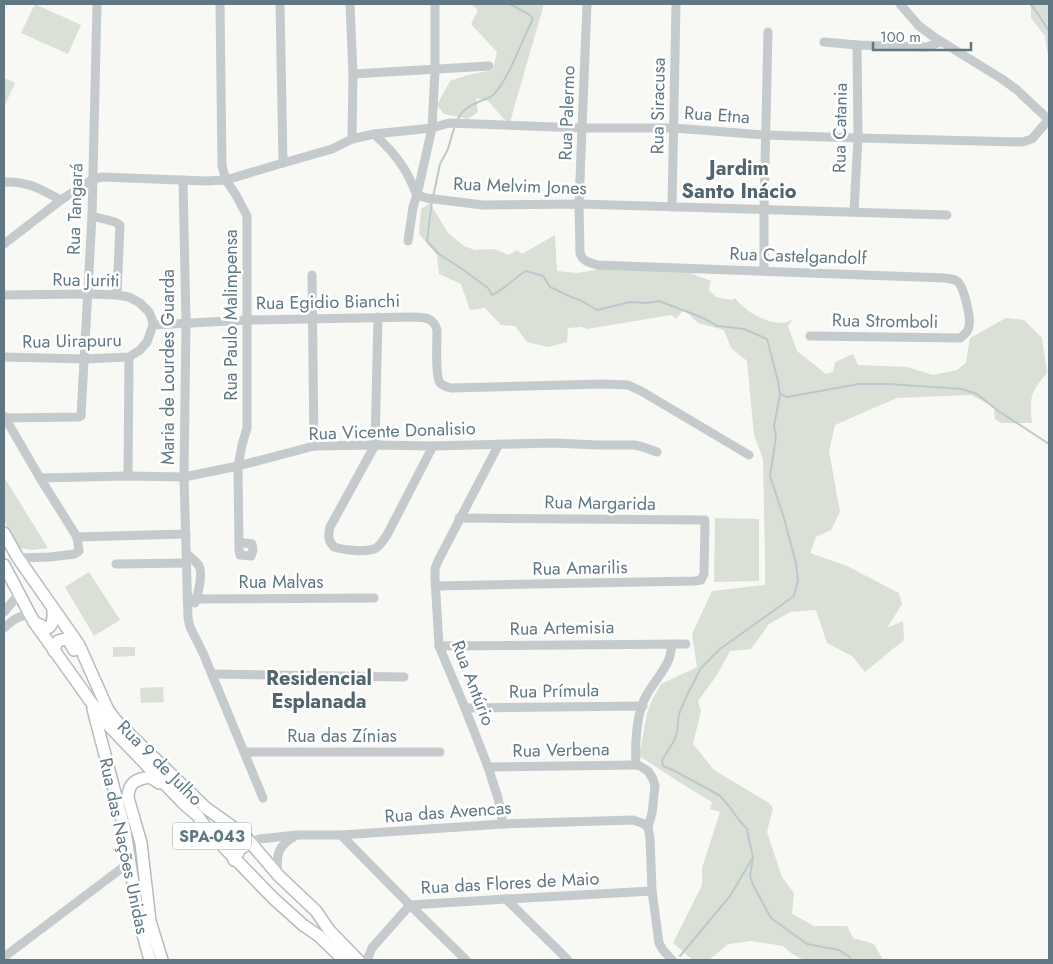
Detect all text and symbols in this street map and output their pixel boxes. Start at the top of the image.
scale bar [873,20,970,52]
text: 100 m [880,26,921,48]
street label: Rua Siracusa [644,57,672,155]
street label: Rua Palermo [552,65,582,161]
street label: Rua Catania [826,83,854,173]
street label: Rua Etna [683,100,751,130]
district label: Jardim Santo Inácio [682,154,797,206]
street label: Rua Tangará [60,163,90,255]
street label: Rua Melvim Jones [453,171,587,201]
street label: Rua Paulo Malimpensa [218,229,244,401]
street label: Rua Castelgandolf [729,241,868,271]
street label: Rua Juriti [52,266,120,294]
street label: Maria de Lourdes Guarda [155,269,181,465]
street label: Rua Egidio Bianchi [256,288,400,316]
street label: Rua Stromboli [832,307,938,335]
street label: Rua Uirapuru [22,327,122,355]
street label: Rua Vicente Donalisio [308,415,476,447]
street label: Rua Margarida [544,489,656,517]
street label: Rua Amarilis [532,554,628,582]
street label: Rua Malvas [239,569,323,595]
street label: Rua Artemisia [510,614,614,642]
street label: Rua Antúrio [445,637,501,730]
district label: Residencial Esplanada [266,664,372,716]
street label: Rua Prímula [509,677,599,705]
street label: Rua 9 de Julho [111,714,209,812]
street label: Rua das Zínias [287,723,397,749]
street label: Rua Verbena [512,736,610,764]
street label: Rua das Nações Unidas [93,755,155,937]
street label: Rua das Avencas [384,795,512,829]
road number: SPA-043 [173,822,251,849]
street label: Rua das Flores de Maio [420,865,600,901]

